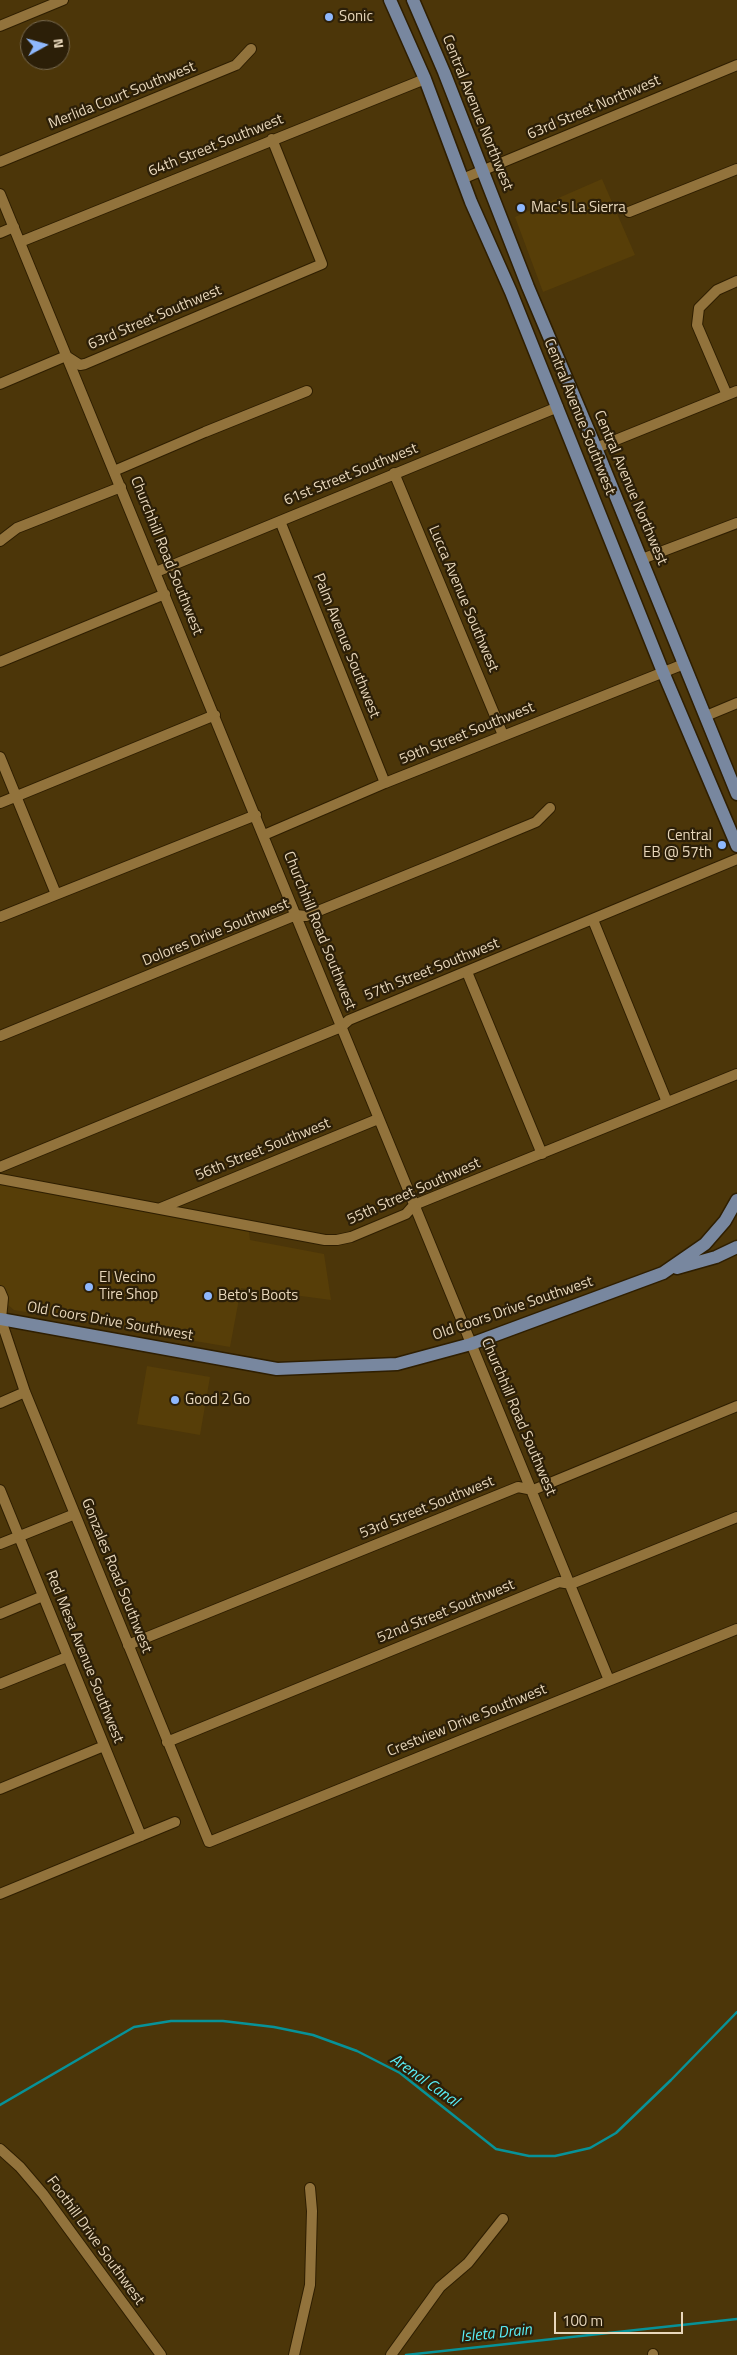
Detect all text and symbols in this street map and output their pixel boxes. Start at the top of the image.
place label: Sonic [339,8,373,26]
marker: Sonic [323,11,335,23]
north arrow [20,20,70,70]
street label: Central Avenue Northwest [438,33,516,193]
text: N [48,37,70,49]
street label: Merlida Court Southwest [46,58,198,134]
street label: 63rd Street Northwest [525,72,663,144]
street label: 64th Street Southwest [146,111,286,181]
place label: Mac's La Sierra [531,199,626,217]
marker: Mac's La Sierra [515,202,527,214]
street label: 63rd Street Southwest [85,282,225,354]
street label: Central Avenue Southwest [539,336,619,498]
street label: Central Avenue Northwest [589,408,671,568]
street label: 61st Street Southwest [281,440,421,510]
street label: Churchhill Road Southwest [126,474,206,638]
street label: Lucca Avenue Southwest [424,523,502,675]
street label: Palm Avenue Southwest [309,571,383,721]
street label: 59th Street Southwest [397,699,537,769]
place label: Central EB @ 57th [643,827,712,862]
marker: Central EB @ 57th [716,839,728,851]
street label: Churchhill Road Southwest [279,849,359,1013]
street label: Dolores Drive Southwest [140,895,292,971]
street label: 57th Street Southwest [362,935,502,1005]
street label: 56th Street Southwest [193,1115,333,1185]
street label: 55th Street Southwest [345,1155,483,1229]
place label: El Vecino Tire Shop [99,1269,158,1304]
street label: Old Coors Drive Southwest [430,1273,596,1345]
marker: El Vecino Tire Shop [83,1281,95,1293]
place label: Beto's Boots [218,1287,298,1305]
marker: Beto's Boots [202,1290,214,1302]
street label: Old Coors Drive Southwest [25,1299,195,1345]
street label: Churchhill Road Southwest [477,1335,559,1499]
place label: Good 2 Go [185,1391,250,1409]
marker: Good 2 Go [169,1394,181,1406]
street label: 53rd Street Southwest [357,1473,497,1543]
street label: Gonzales Road Southwest [77,1496,155,1656]
street label: Red Mesa Avenue Southwest [41,1568,127,1746]
street label: 52nd Street Southwest [375,1576,517,1648]
street label: Crestview Drive Southwest [385,1681,549,1761]
water label: Arenal Canal [386,2050,462,2112]
street label: Foothill Drive Southwest [42,2173,148,2309]
scale bar [557,2302,686,2334]
text: 100 m [562,2309,603,2332]
water label: Isleta Drain [459,2321,533,2347]

